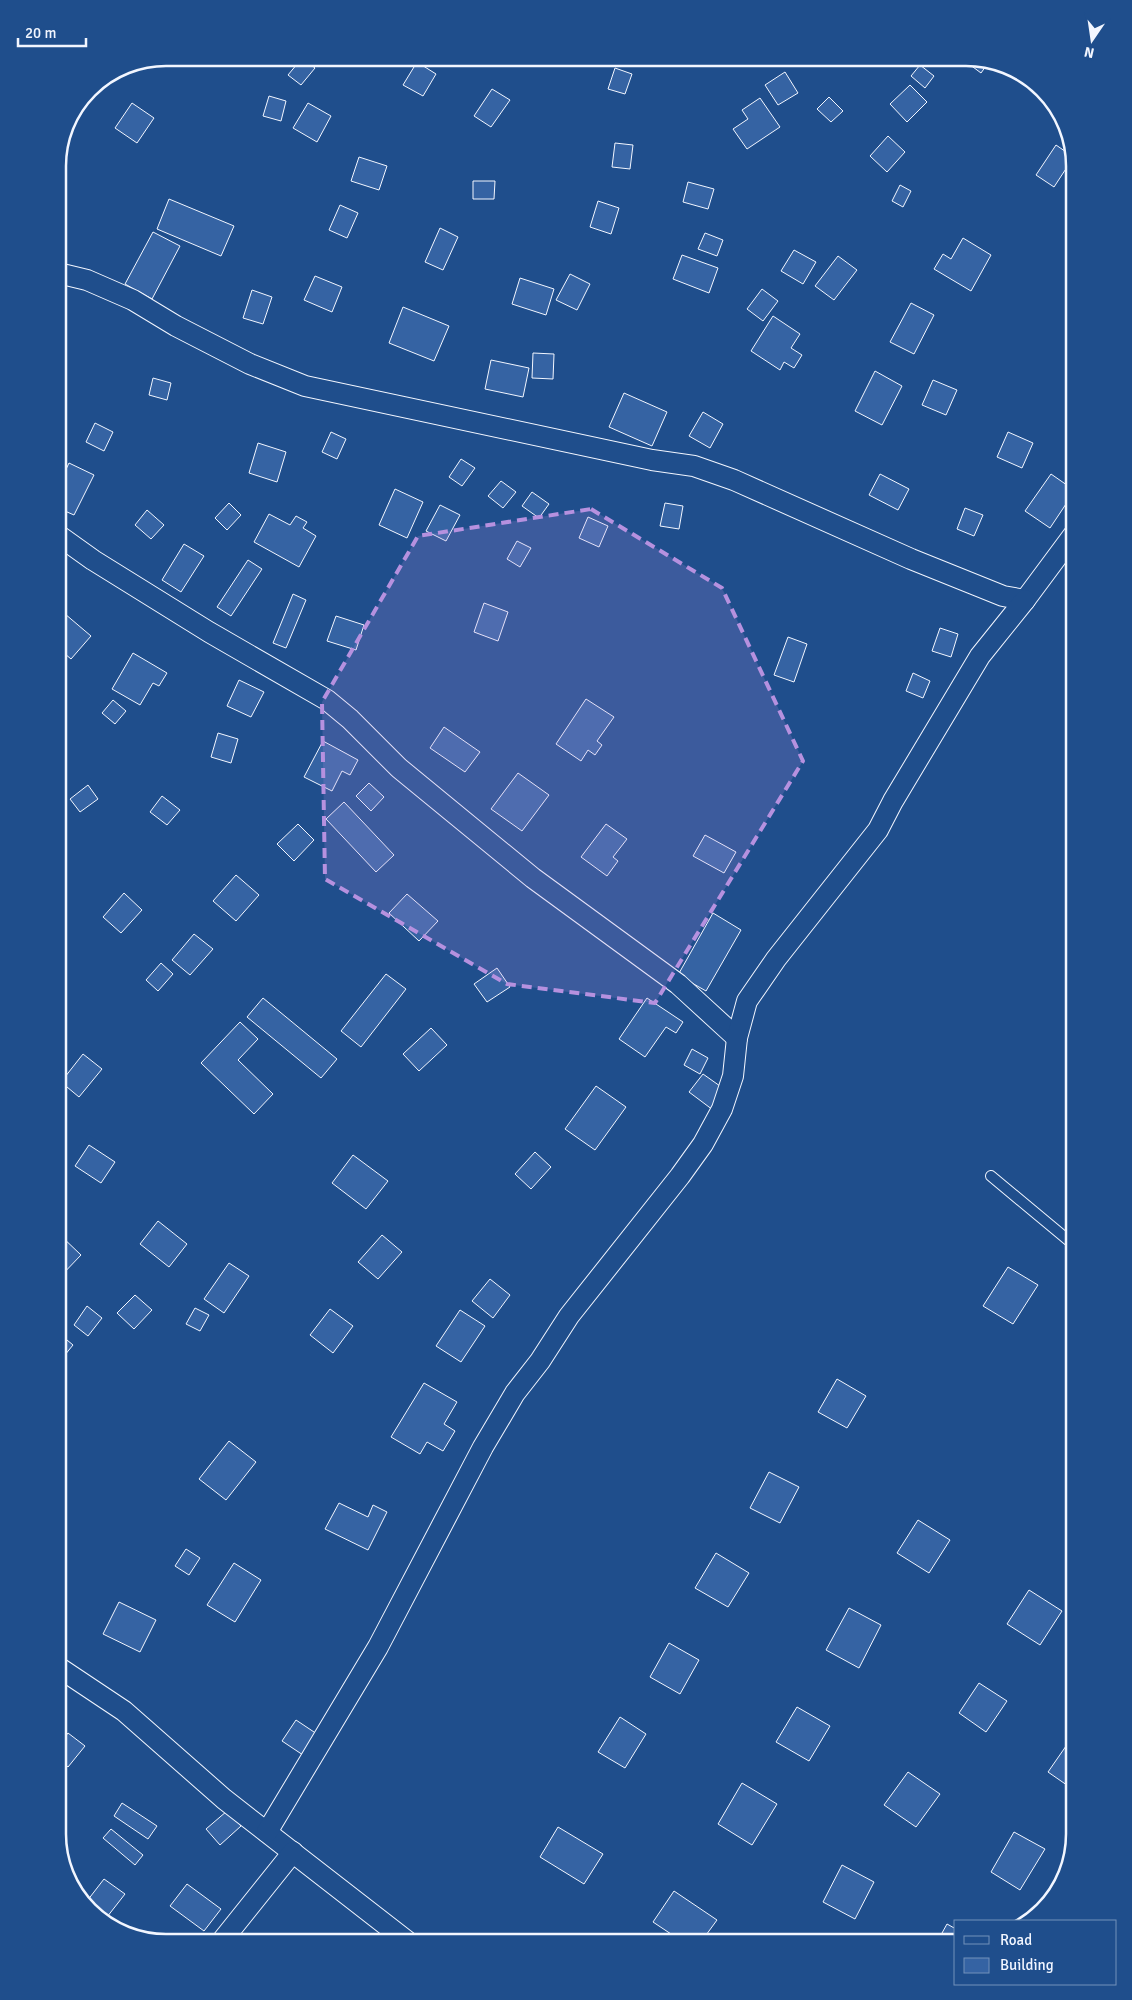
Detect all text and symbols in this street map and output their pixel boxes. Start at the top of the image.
scale bar [18,15,85,47]
north arrow [1067,15,1117,65]
text: 20 m [25,24,56,42]
text: N [1083,43,1096,62]
legend [954,1920,1117,1985]
text: Road [1000,1931,1032,1949]
text: Building [1000,1956,1054,1974]

